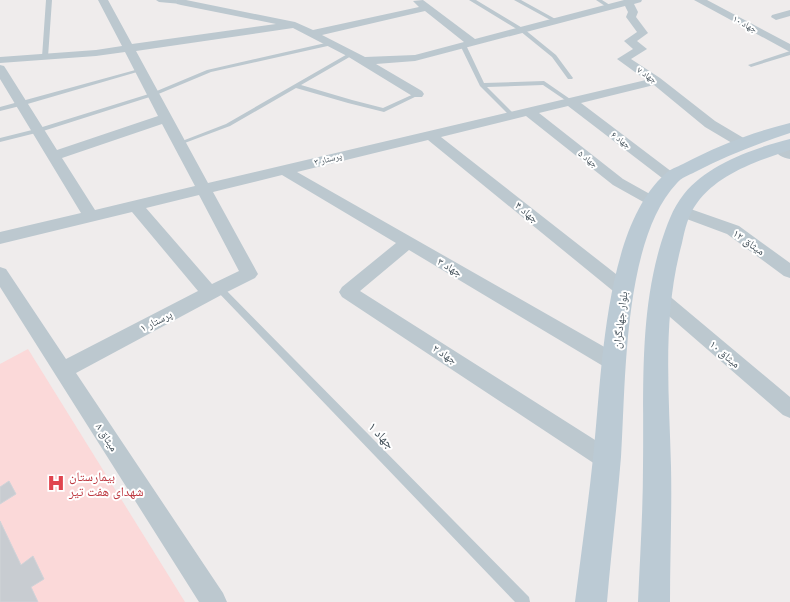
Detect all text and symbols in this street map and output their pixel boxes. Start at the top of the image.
street label: جهاد ۱۰ [731,13,759,35]
street label: جهاد ۷ [635,64,660,85]
street label: جهاد ۶ [609,129,633,151]
street label: جهاد ۵ [576,148,600,170]
street label: پرستار ۳ [313,150,343,168]
street label: جهاد ۴ [512,198,542,226]
street label: میثاق ۱۲ [730,226,768,258]
street label: جهاد ۳ [435,254,465,280]
street label: بلوار جهادگران [610,291,630,349]
street label: پرستار ۱ [137,307,175,335]
street label: میثاق ۱۰ [707,337,743,371]
street label: جهاد ۲ [430,341,460,367]
street label: جهاد ۱ [365,418,399,452]
street label: میثاق ۸ [93,420,121,454]
place label: بیمارستان شهدای هفت تیر [68,468,144,500]
hospital icon: بیمارستان شهدای هفت تیر [46,473,66,493]

